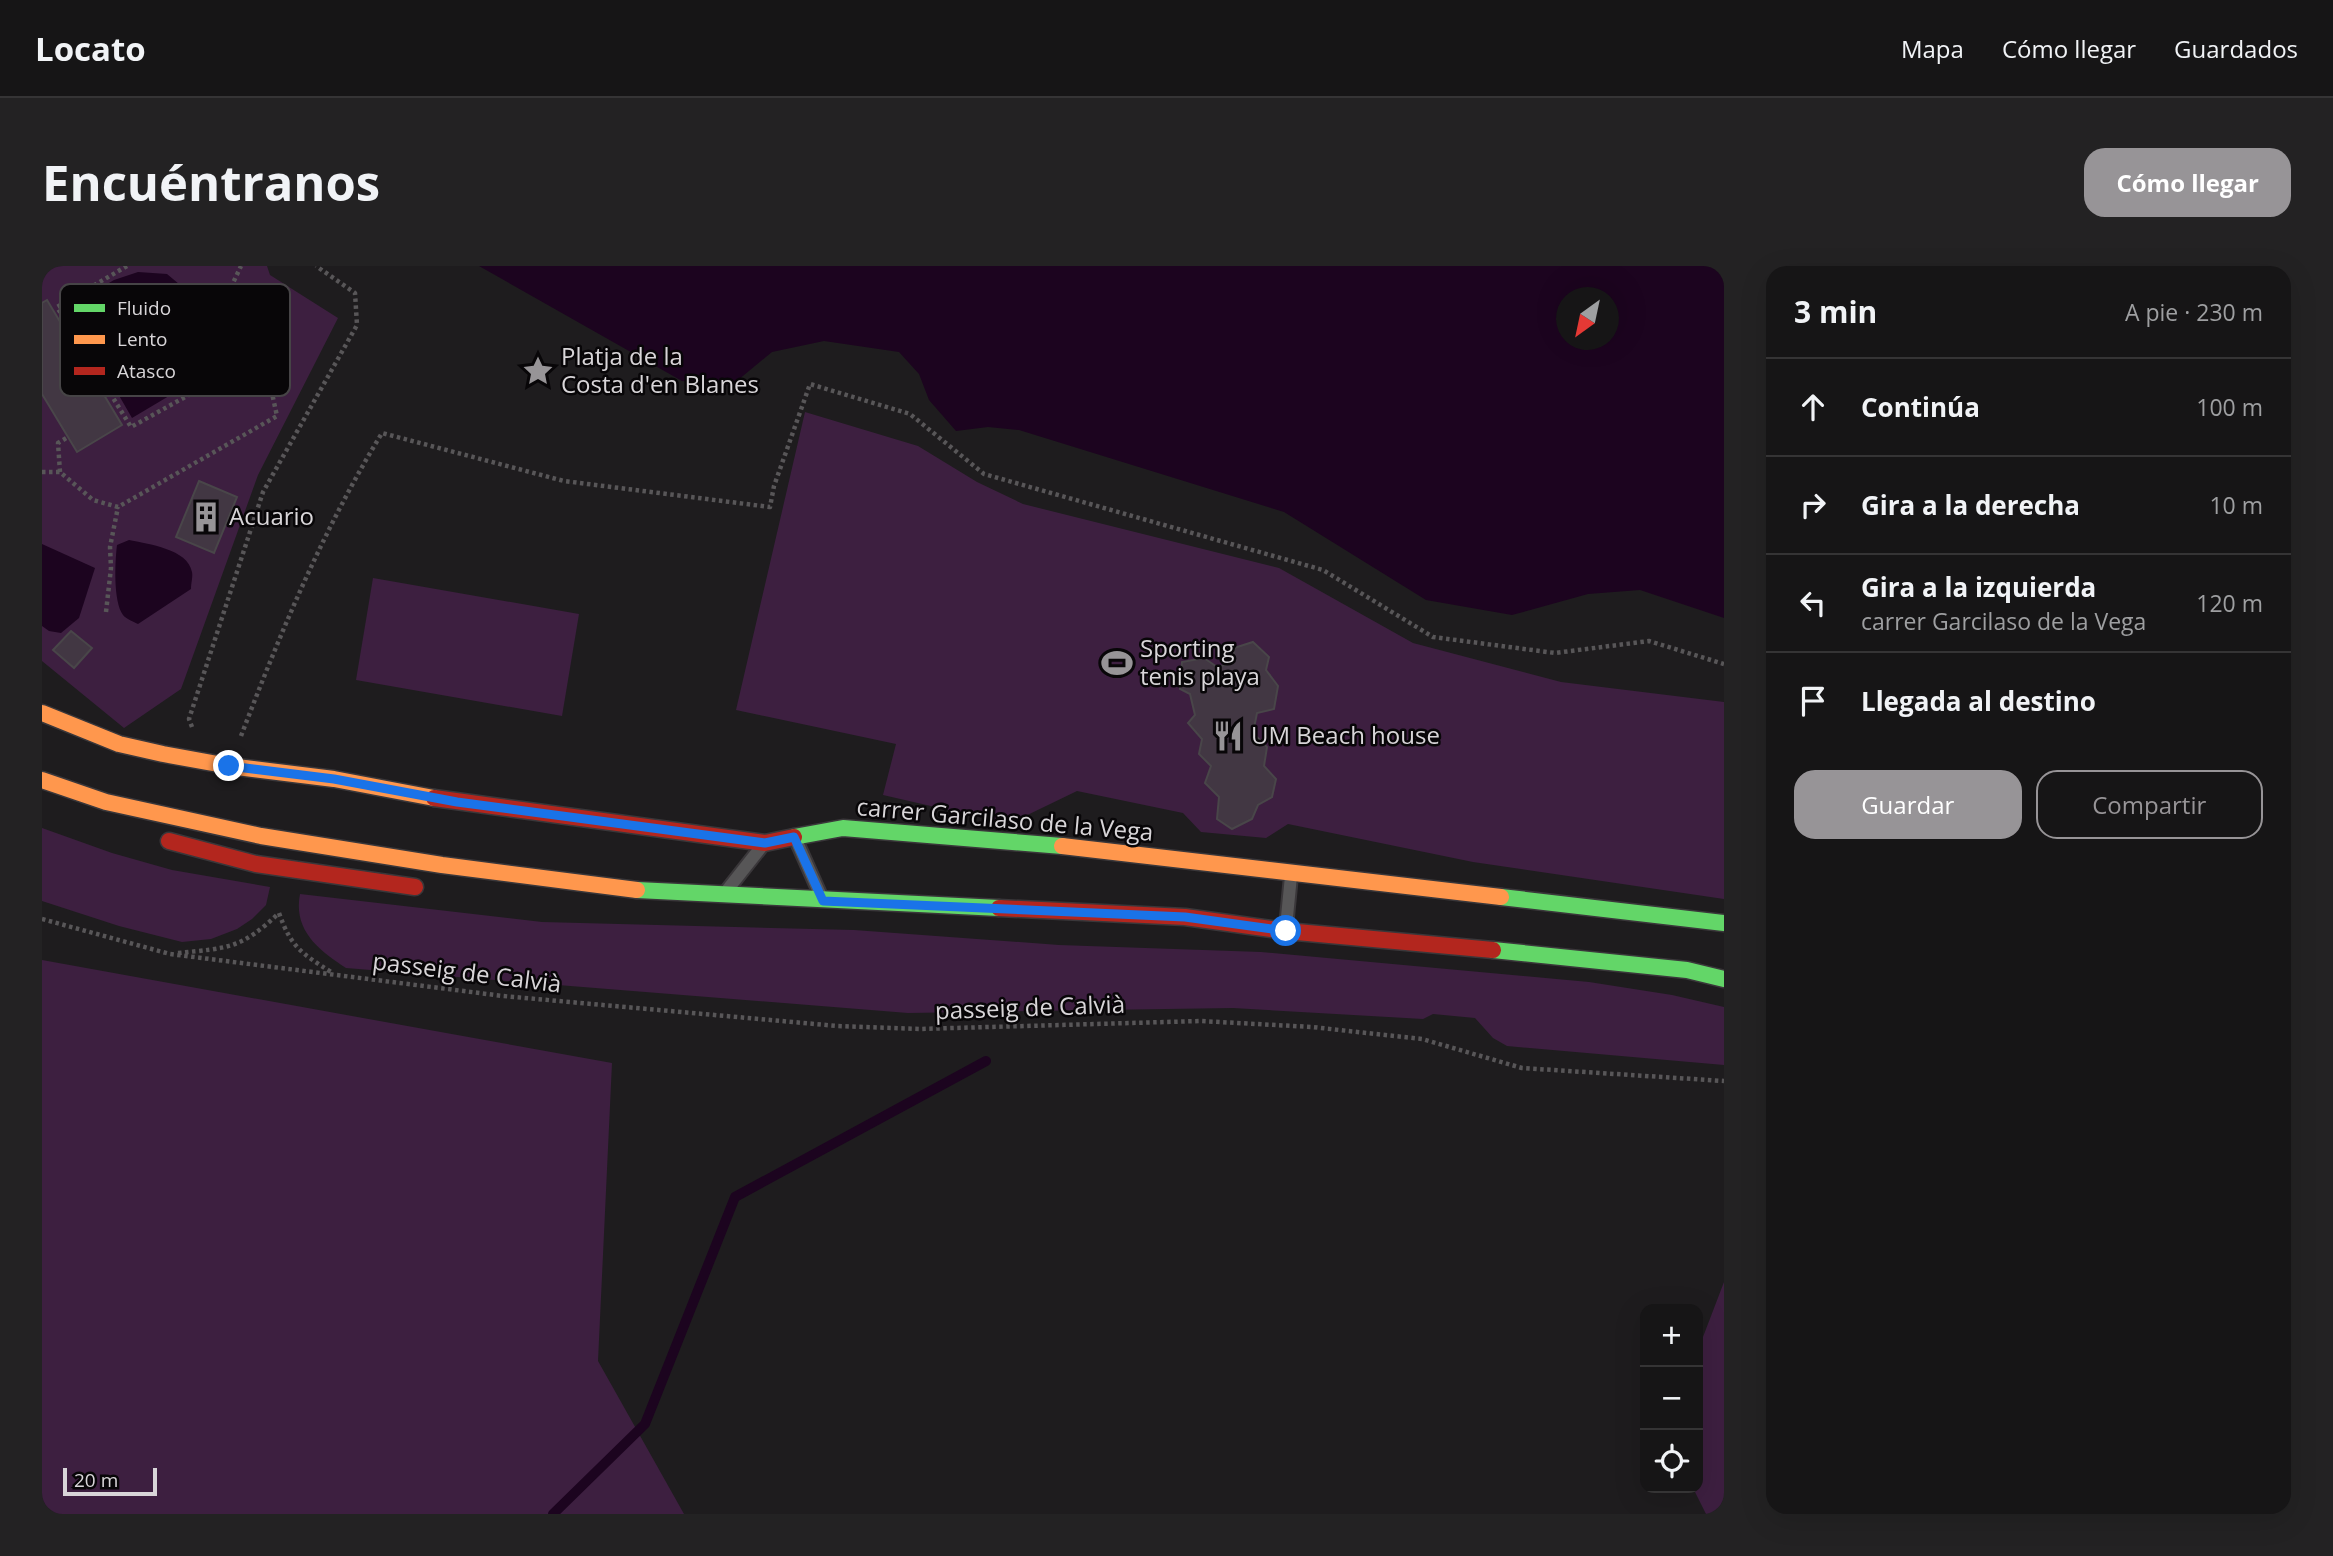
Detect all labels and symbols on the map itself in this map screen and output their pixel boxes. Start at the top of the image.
legend [60,284,290,396]
north arrow [1556,287,1619,350]
text: Fluido [117,295,171,321]
text: Lento [117,326,167,352]
place label: Platja de la Costa d'en Blanes [561,339,759,400]
place icon: Platja de la Costa d'en Blanes [521,354,555,388]
text: Atasco [117,358,176,384]
place label: Acuario [229,499,314,532]
building icon: Acuario [189,500,223,534]
place label: Sporting tenis playa [1140,631,1260,692]
sports icon: Sporting tenis playa [1100,646,1134,680]
place label: UM Beach house [1251,718,1440,751]
restaurant icon: UM Beach house [1211,719,1245,753]
route end [213,750,244,781]
street label: carrer Garcilaso de la Vega [855,789,1155,848]
route start [1270,915,1301,946]
street label: passeig de Calvià [371,944,563,999]
street label: passeig de Calvià [934,987,1125,1026]
scale bar [63,1465,158,1497]

